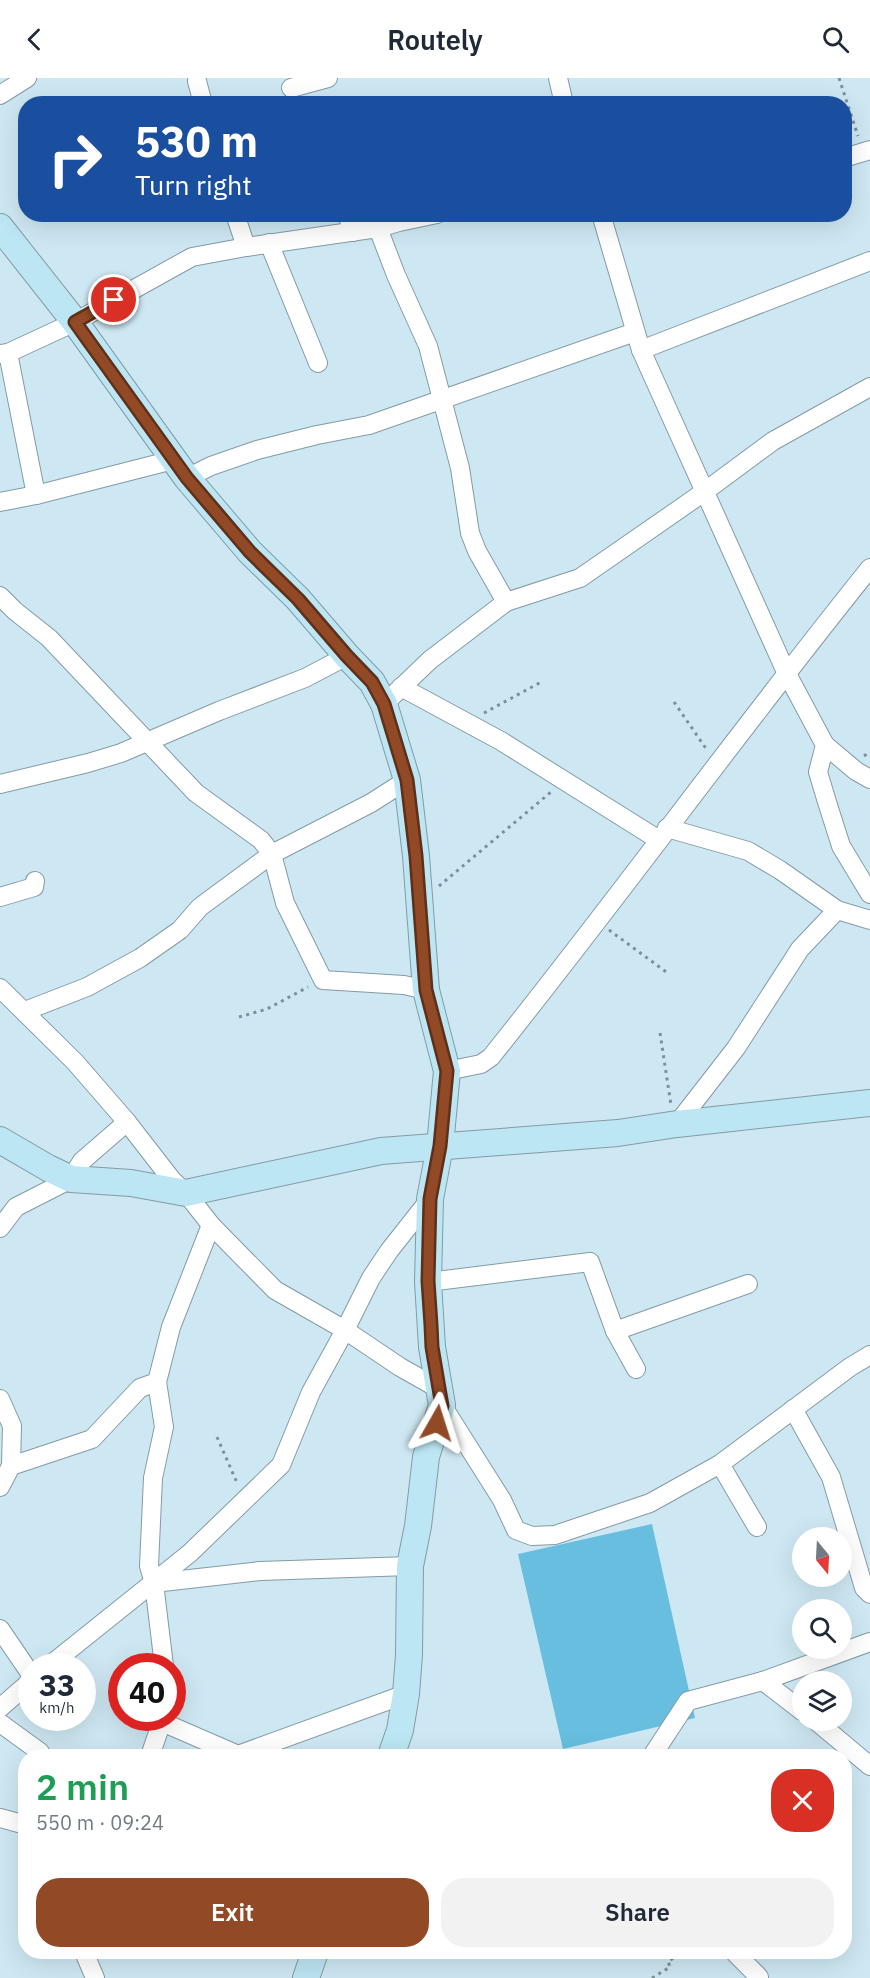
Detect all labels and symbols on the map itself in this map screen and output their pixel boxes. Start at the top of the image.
pin [88,274,139,325]
position arrow [405,1391,469,1455]
north arrow [792,1527,852,1587]
speed limit sign: 40 [108,1653,186,1731]

